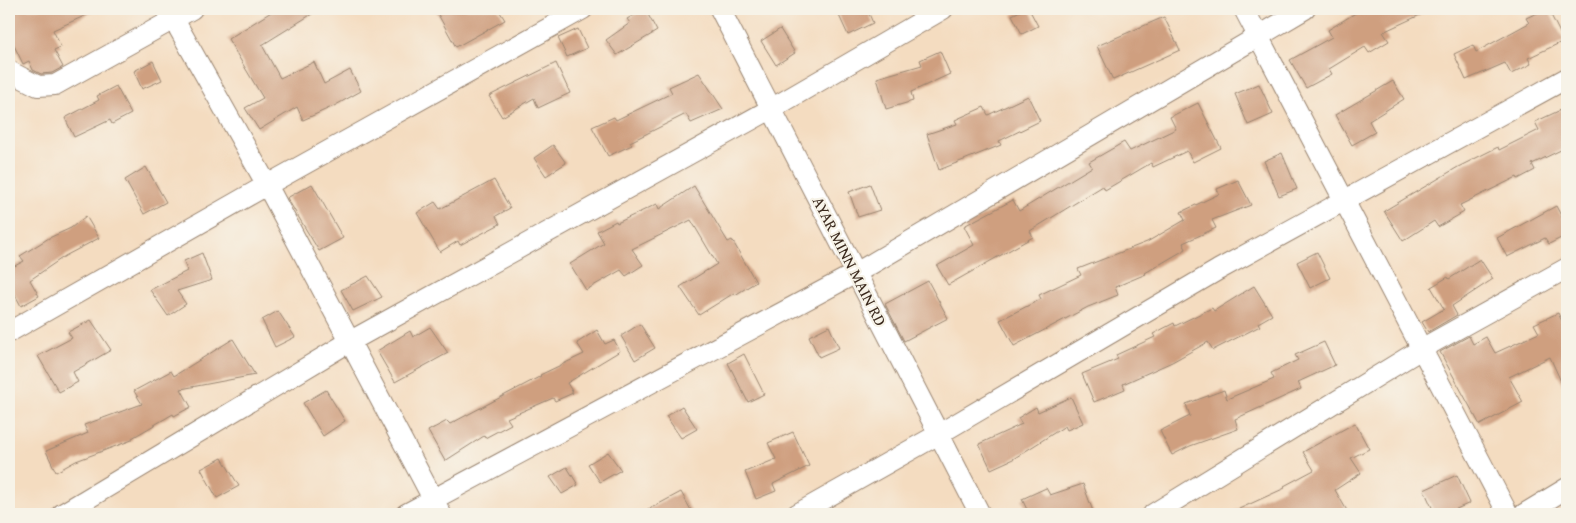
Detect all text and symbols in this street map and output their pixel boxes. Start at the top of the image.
street label: AYAR MINN MAIN RD [807,192,893,330]

